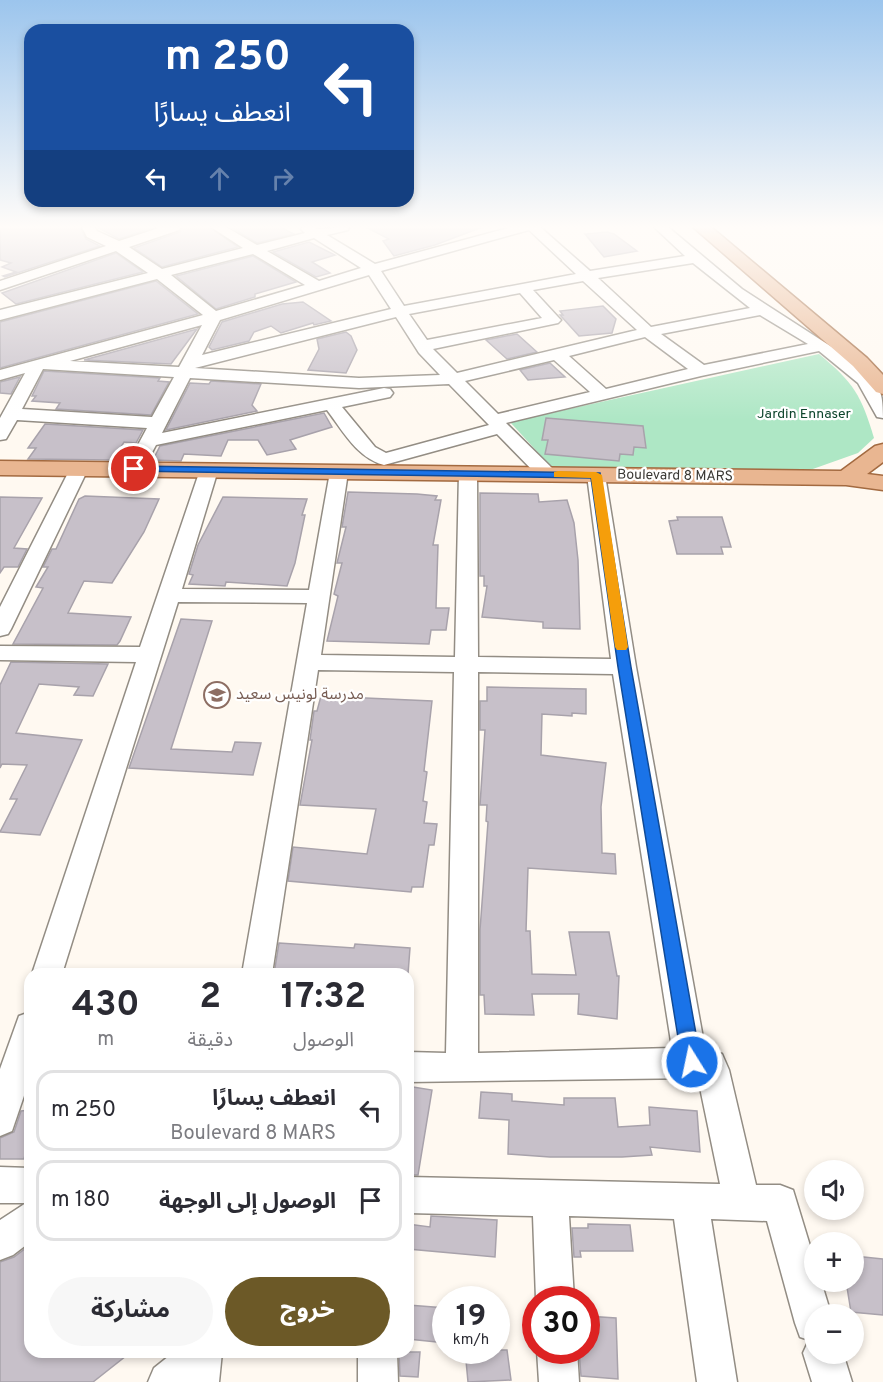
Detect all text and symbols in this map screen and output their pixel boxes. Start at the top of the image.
text: 250 m [165,32,291,85]
icon: left [312,48,390,126]
text: انعطف يسارًا [154,97,291,131]
icon: left [140,162,173,195]
icon: ahead [203,162,236,195]
icon: right [266,162,299,195]
park label: Jardin Ennaser [757,406,852,423]
pin [108,443,159,494]
icon: arrive [117,452,150,485]
street label: Boulevard 8 MARS [617,466,733,486]
school or university icon: مدرسة لونيس سعيد [202,680,232,710]
place label: مدرسة لونيس سعيد [236,685,364,705]
text: 2 [199,975,221,1021]
text: 17:32 [281,975,366,1021]
text: 430 [72,983,140,1029]
text: m [97,1027,114,1053]
text: دقيقة [187,1028,233,1054]
text: الوصول [293,1028,354,1054]
position arrow [660,1030,724,1094]
text: انعطف يسارًا [212,1086,336,1113]
icon: left [354,1094,387,1127]
text: 250 m [51,1097,116,1124]
text: Boulevard 8 MARS [170,1121,336,1147]
map controls [804,1160,864,1364]
button: sound [804,1160,864,1220]
icon: arrive [354,1184,387,1217]
text: 180 m [51,1187,110,1214]
text: الوصول إلى الوجهة [159,1189,336,1216]
button: + [804,1232,864,1292]
button: مشاركة [48,1277,213,1346]
button: خروج [225,1277,390,1346]
speed limit sign: 30 [522,1286,600,1364]
text: 19 [456,1299,486,1336]
button: − [804,1304,864,1364]
text: km/h [453,1331,489,1350]

